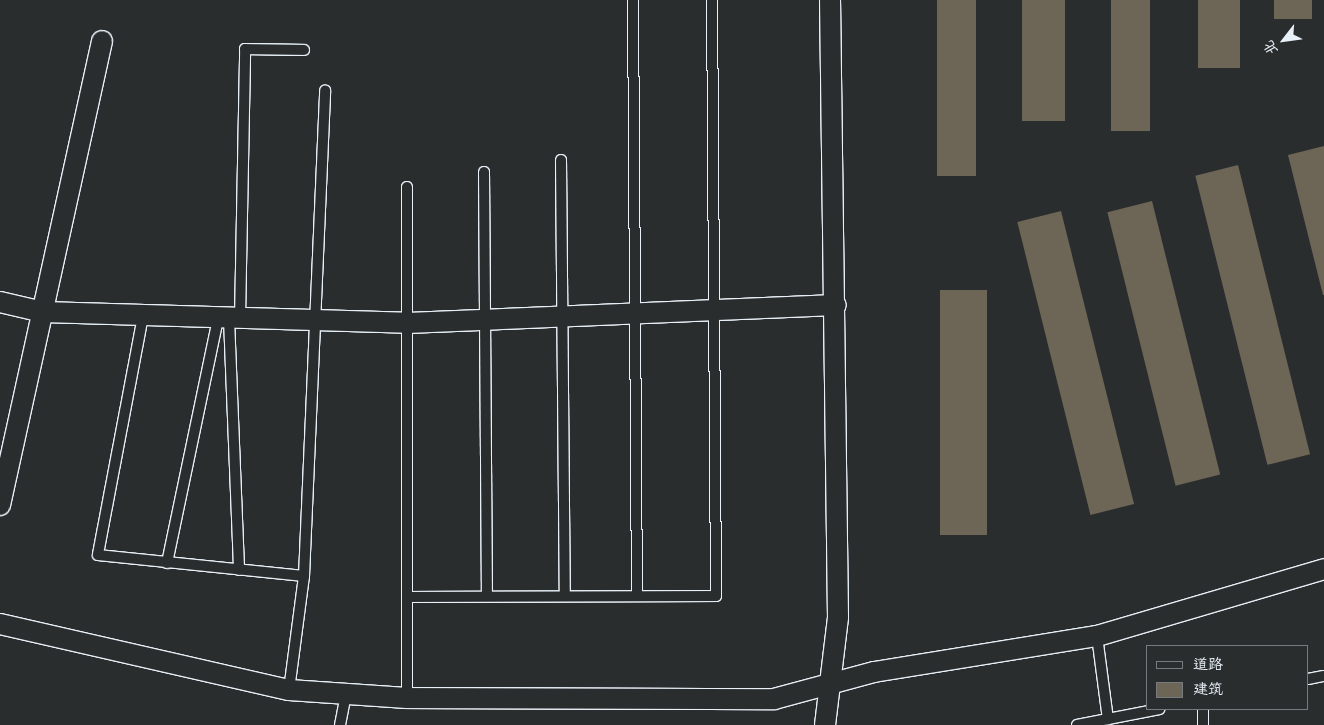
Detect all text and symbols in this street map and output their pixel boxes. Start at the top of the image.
north arrow [1259,15,1309,65]
text: 北 [1259,36,1283,59]
legend [1146,645,1309,710]
text: 道路 [1193,654,1223,675]
text: 建筑 [1193,679,1223,700]

